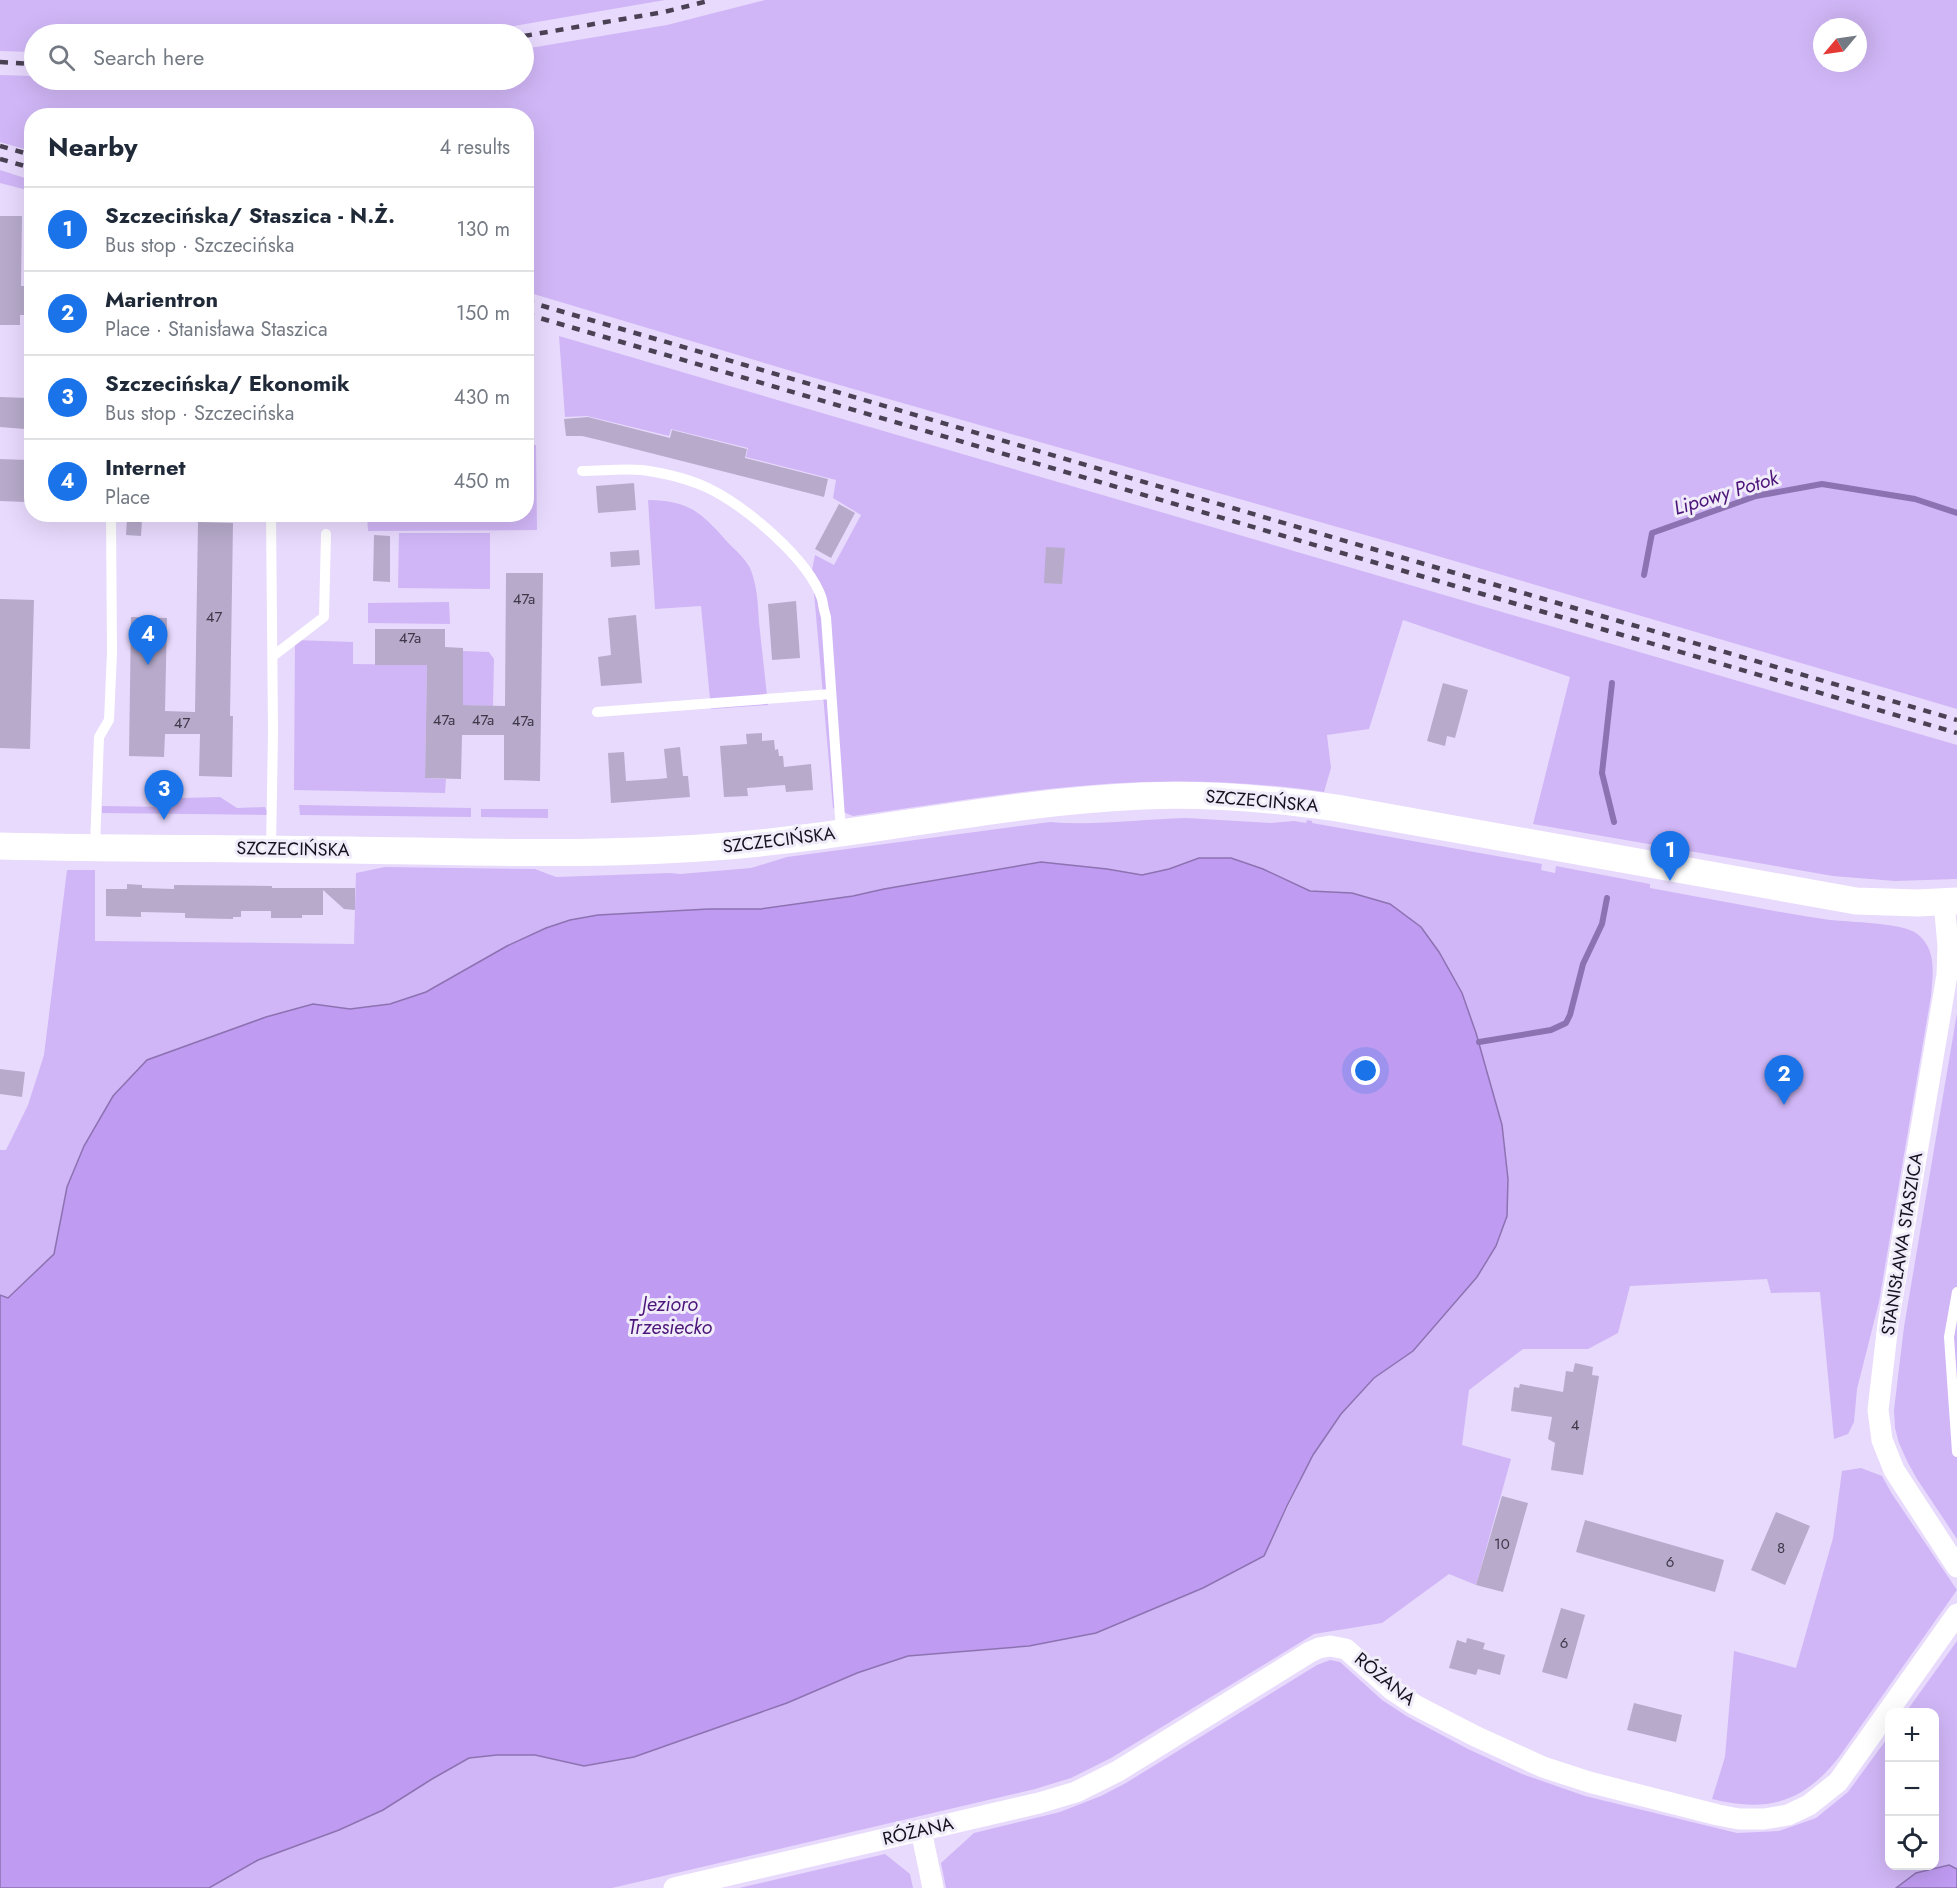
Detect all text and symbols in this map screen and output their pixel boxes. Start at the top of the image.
north arrow [1813,18,1867,72]
search box [24,24,534,90]
icon: search [45,41,78,74]
text: Search here [93,41,204,73]
text: Nearby [48,128,137,166]
text: 4 results [439,133,510,162]
text: Szczecińska/ Staszica - N.Ż. [105,199,395,231]
text: 1 [62,215,73,244]
text: 130 m [456,215,510,244]
text: Bus stop · Szczecińska [105,231,294,260]
text: Marientron [105,283,218,315]
text: 2 [61,299,74,328]
text: 150 m [456,299,510,328]
text: Place · Stanisława Staszica [105,315,328,344]
text: Szczecińska/ Ekonomik [105,367,350,399]
text: 3 [61,383,74,412]
text: 430 m [454,383,510,412]
text: Bus stop · Szczecińska [105,399,294,428]
text: Internet [105,451,186,483]
water label: Lipowy Potok [1670,463,1783,523]
text: 4 [61,467,74,496]
text: 450 m [453,467,510,496]
text: Place [105,483,150,512]
house number: 47a [513,588,535,610]
house number: 47 [206,606,222,628]
pin: 4 [128,616,168,665]
house number: 47a [399,627,421,649]
house number: 47a [433,709,455,731]
house number: 47a [472,709,494,731]
house number: 47a [512,710,534,732]
house number: 47 [174,712,190,734]
pin: 3 [144,770,184,820]
street label: SZCZECIŃSKA [1205,783,1320,819]
street label: SZCZECIŃSKA [721,820,837,860]
pin: 1 [1650,832,1690,881]
street label: SZCZECIŃSKA [236,835,350,863]
your location [1351,1056,1380,1085]
pin: 2 [1764,1056,1804,1105]
street label: STANISŁAWA STASZICA [1875,1151,1929,1337]
water label: Jezioro Trzesiecko [628,1290,713,1342]
house number: 4 [1571,1414,1580,1436]
house number: 10 [1494,1533,1510,1555]
house number: 8 [1777,1537,1785,1559]
house number: 6 [1666,1551,1674,1573]
house number: 6 [1560,1632,1568,1654]
street label: RÓŻANA [1349,1646,1421,1712]
map controls [1885,1708,1939,1870]
button: + [1885,1708,1939,1762]
button: − [1885,1762,1939,1816]
street label: RÓŻANA [880,1810,956,1852]
button: locate [1885,1816,1939,1870]

